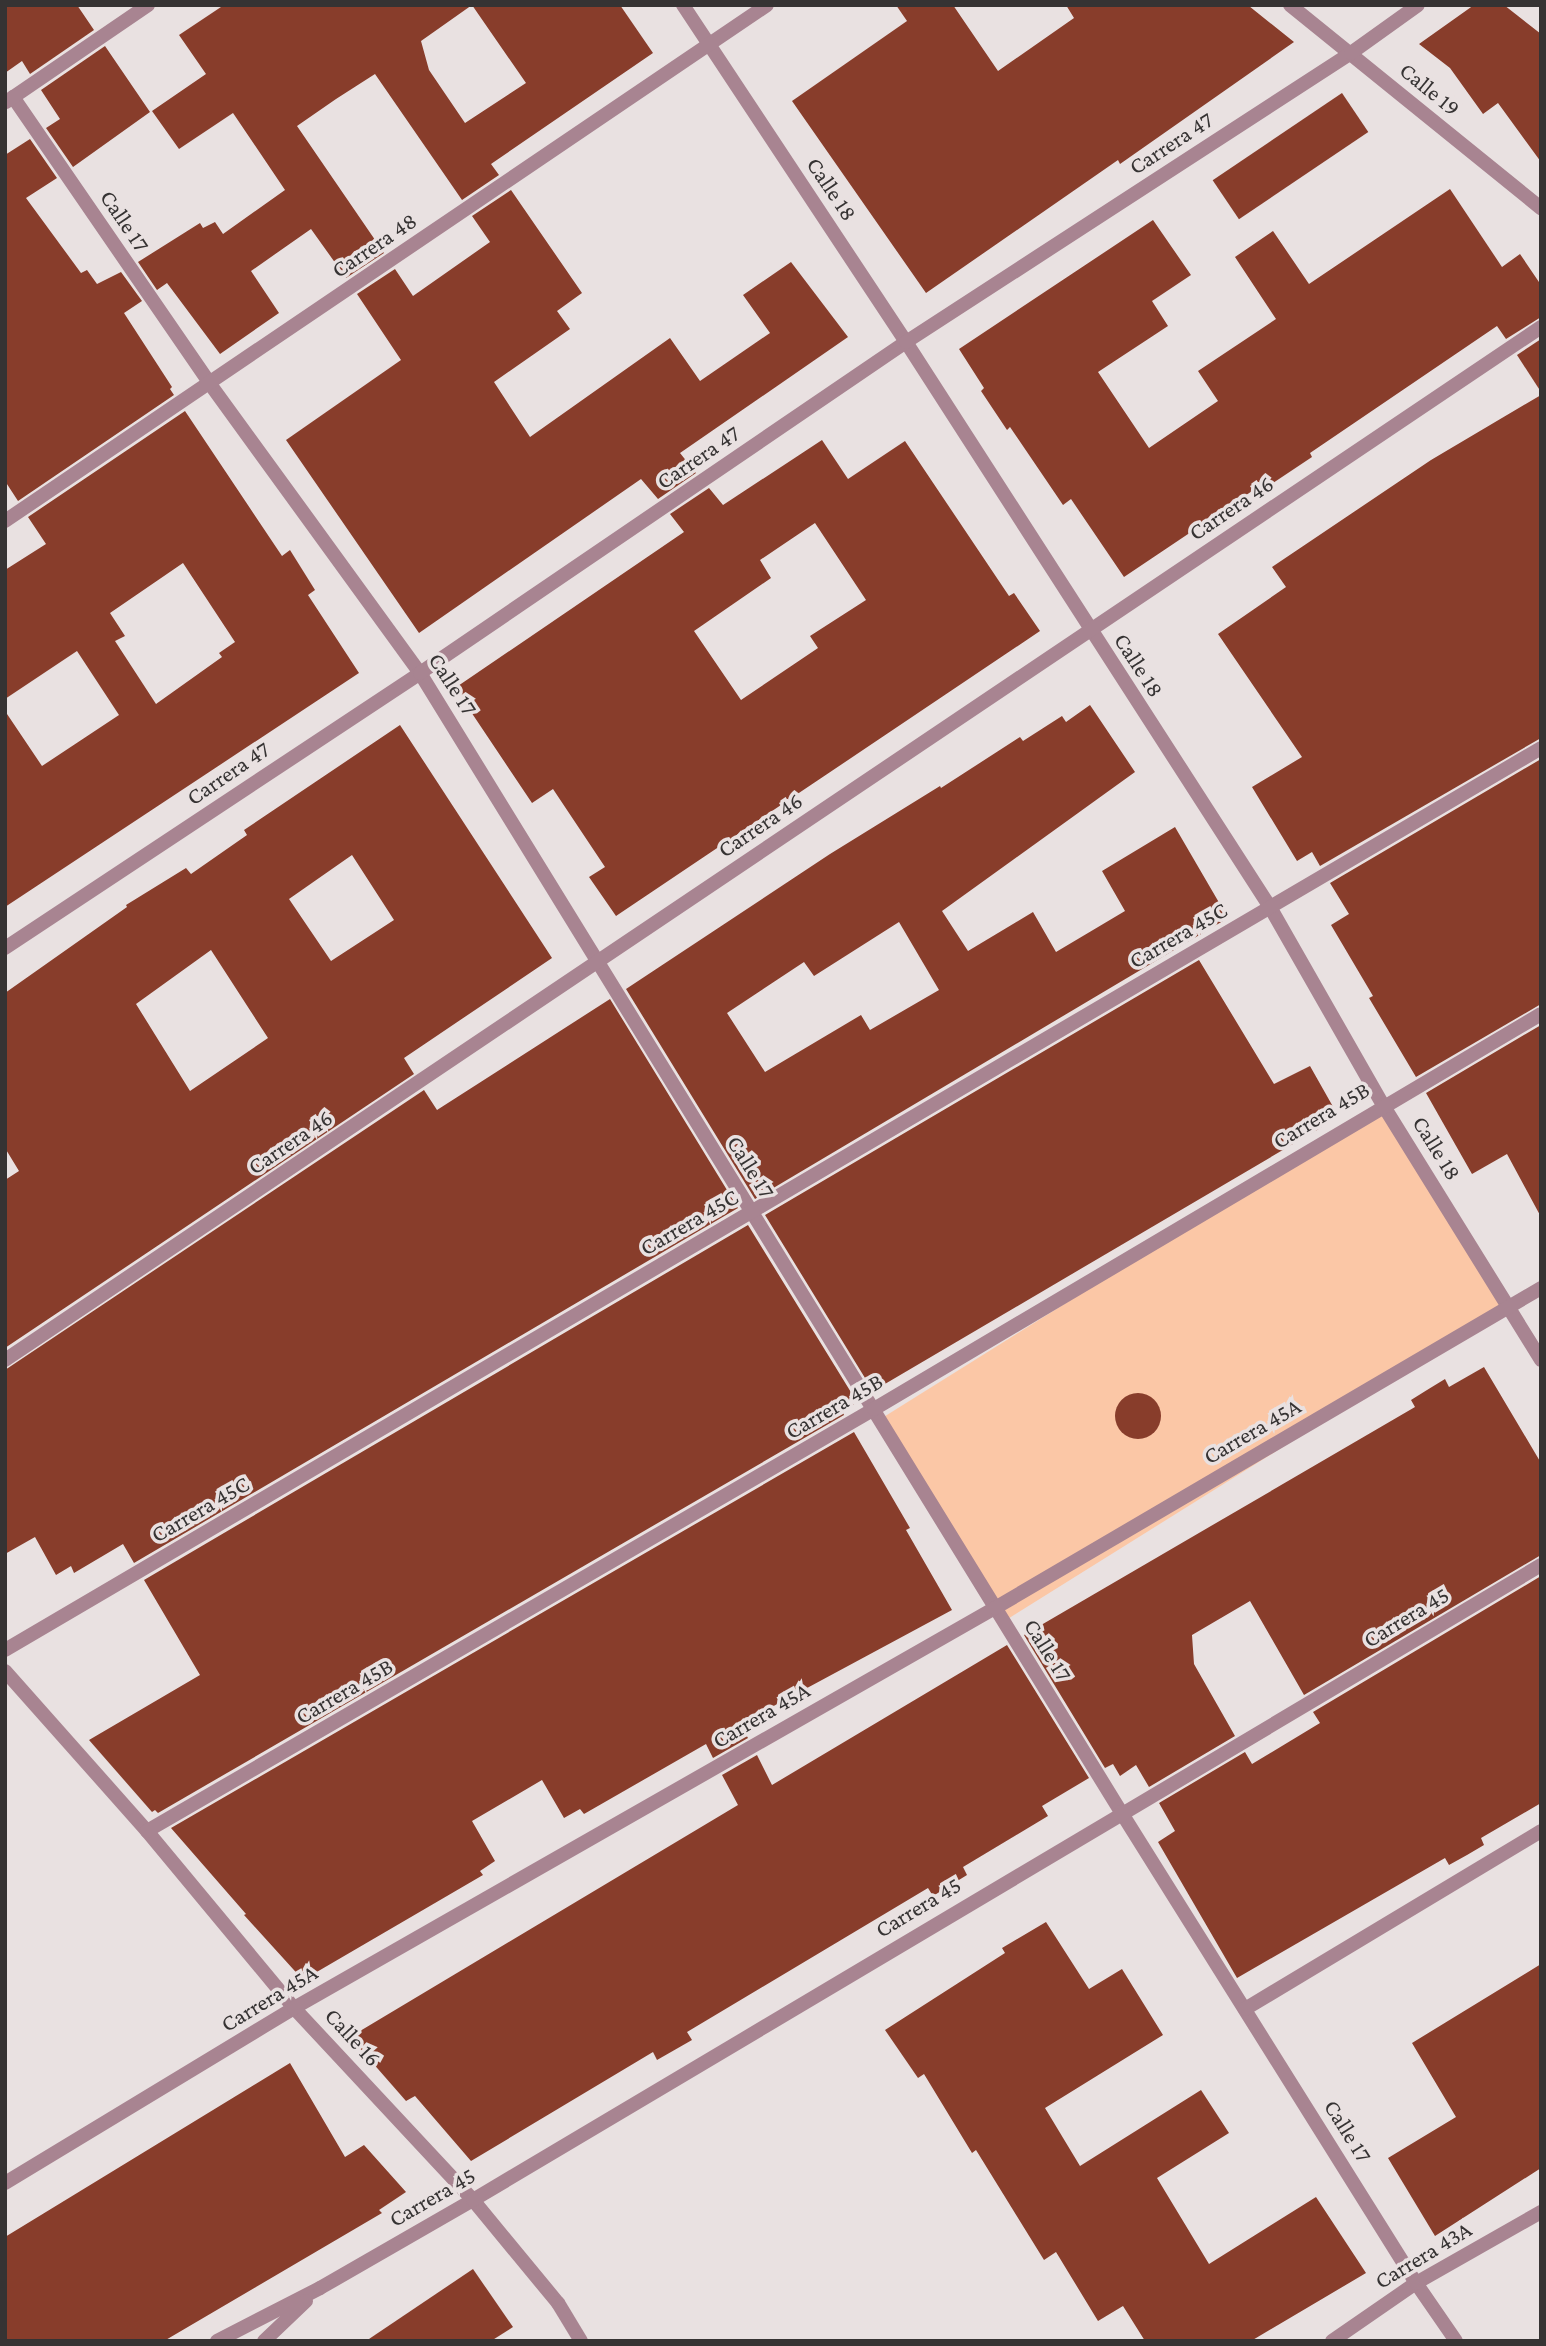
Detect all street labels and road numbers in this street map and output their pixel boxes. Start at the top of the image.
street label: Calle 19 [1394,56,1466,122]
street label: Carrera 47 [1124,106,1218,180]
street label: Calle 18 [801,152,863,226]
street label: Calle 17 [94,185,156,257]
street label: Carrera 48 [326,206,422,284]
street label: Carrera 47 [651,419,745,495]
street label: Carrera 46 [1183,470,1279,546]
street label: Calle 18 [1108,628,1170,702]
street label: Calle 17 [423,648,483,720]
street label: Carrera 47 [181,735,275,811]
street label: Carrera 46 [712,787,808,863]
street label: Carrera 45C [1124,896,1232,974]
street label: Carrera 45B [1268,1075,1374,1155]
street label: Carrera 46 [242,1104,338,1180]
street label: Calle 18 [1407,1111,1467,1185]
street label: Calle 17 [721,1130,781,1204]
street label: Carrera 45C [635,1183,743,1261]
street label: Carrera 45B [780,1367,888,1445]
street label: Carrera 45A [1198,1392,1306,1470]
street label: Carrera 45C [146,1470,254,1548]
street label: Carrera 45 [1358,1581,1454,1653]
street label: Calle 17 [1018,1613,1078,1687]
street label: Carrera 45B [290,1652,398,1730]
street label: Carrera 45A [707,1676,815,1754]
street label: Carrera 45 [870,1871,966,1943]
street label: Carrera 45A [216,1958,322,2038]
street label: Calle 16 [319,2002,387,2072]
street label: Calle 17 [1318,2094,1378,2168]
street label: Carrera 45 [384,2161,480,2233]
street label: Carrera 43A [1370,2215,1476,2295]

